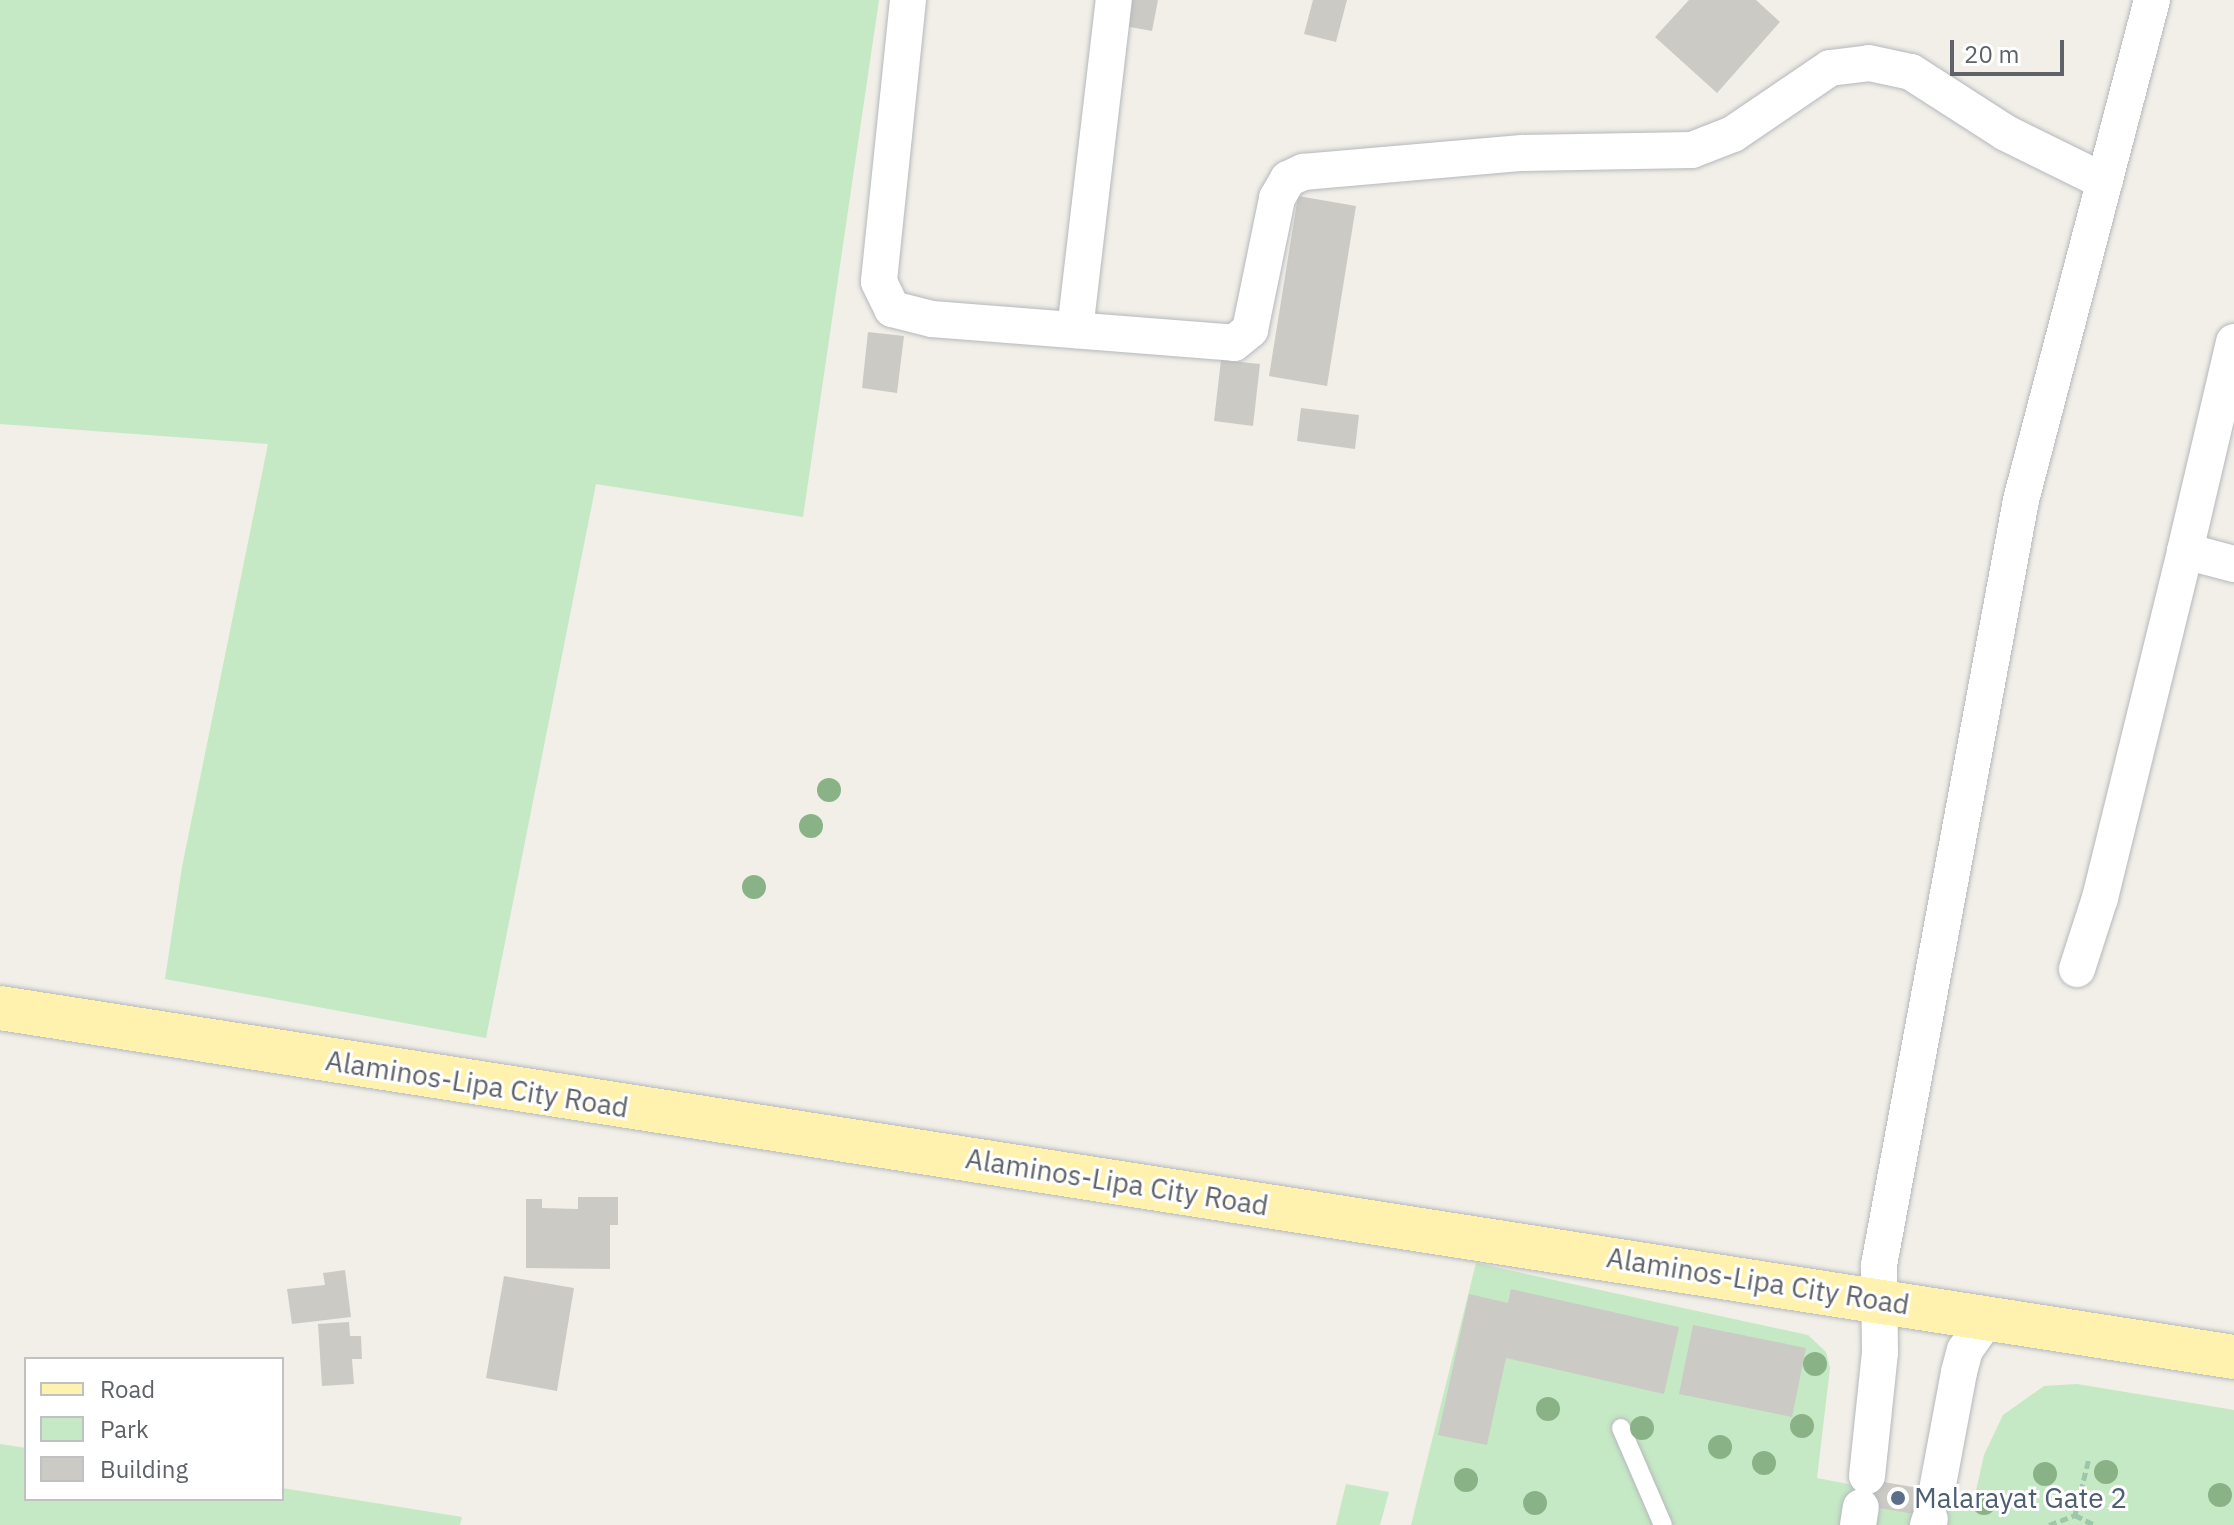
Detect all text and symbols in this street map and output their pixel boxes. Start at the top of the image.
scale bar [1954,24,2068,74]
text: 20 m [1964,38,2019,70]
street label: Alaminos-Lipa City Road [323,1043,631,1125]
street label: Alaminos-Lipa City Road [963,1141,1271,1223]
street label: Alaminos-Lipa City Road [1604,1240,1912,1322]
legend [24,1357,284,1501]
text: Road [100,1373,155,1405]
text: Park [100,1413,149,1445]
text: Building [100,1453,188,1485]
place label: Malarayat Gate 2 [1914,1481,2127,1515]
marker: Malarayat Gate 2 [1889,1489,1907,1507]

